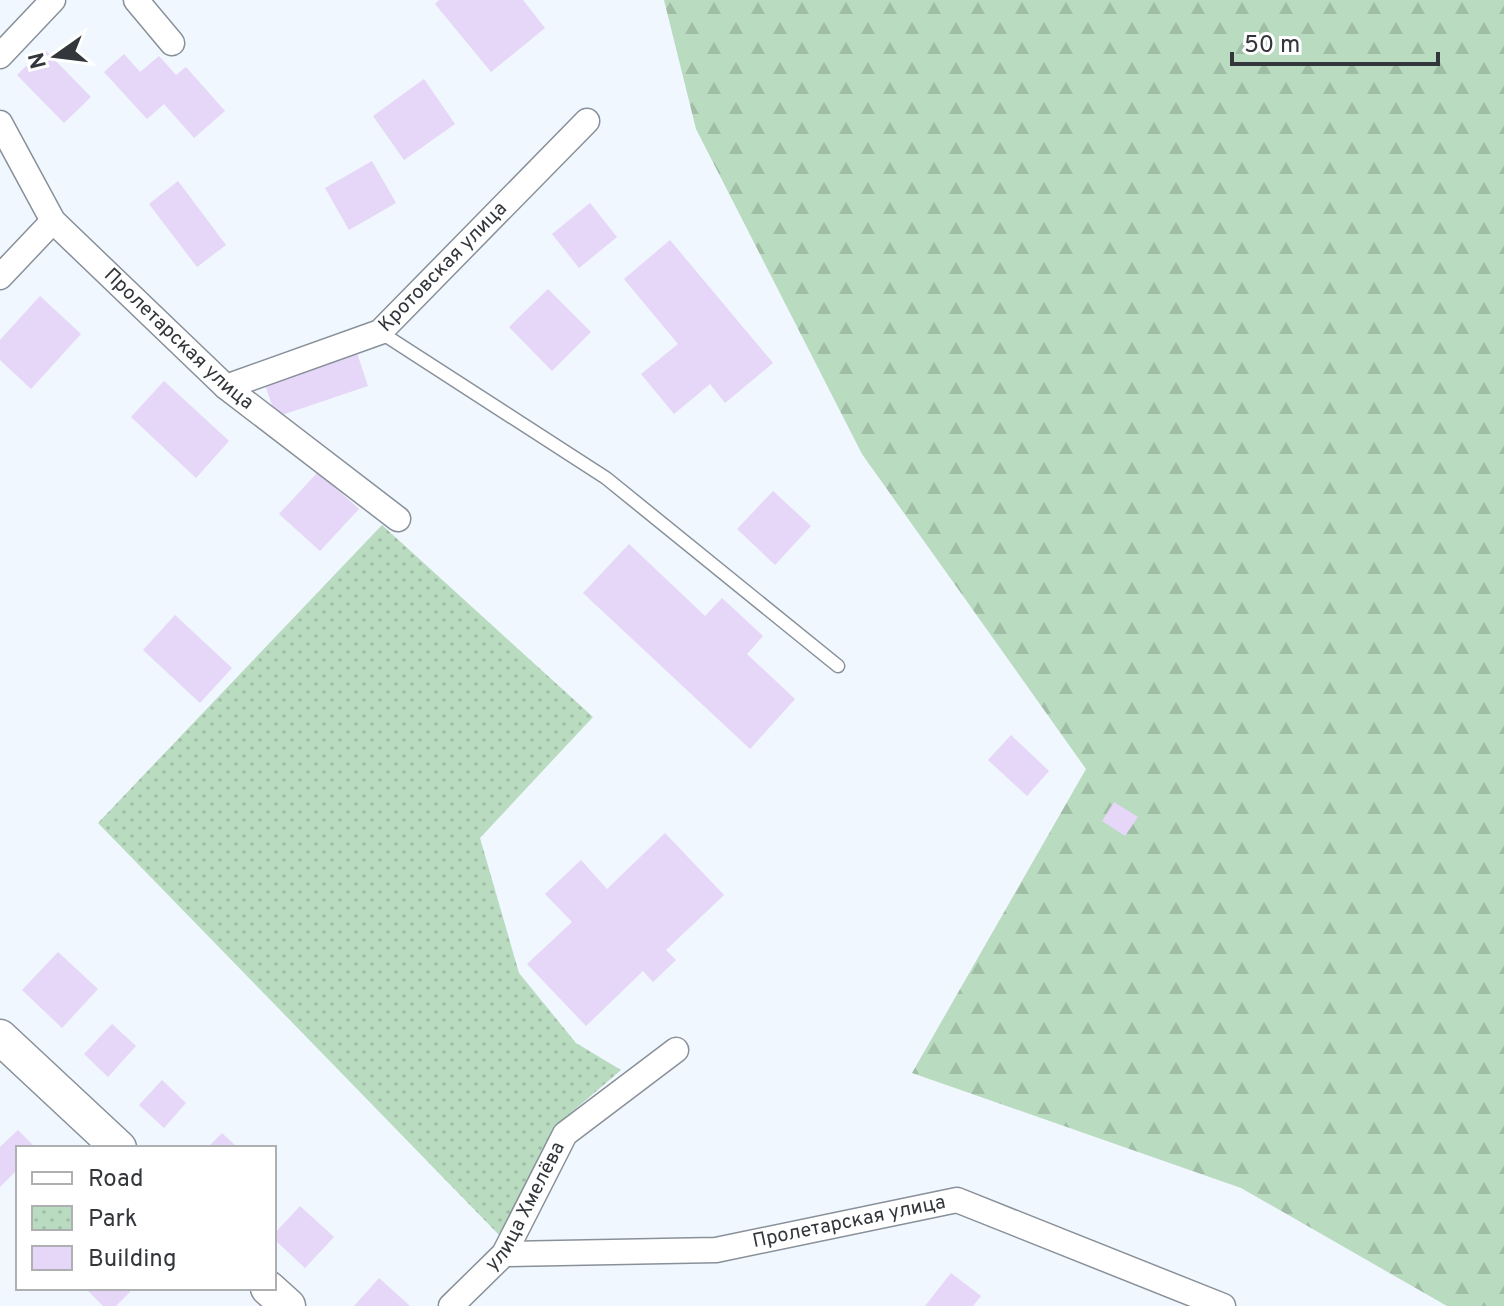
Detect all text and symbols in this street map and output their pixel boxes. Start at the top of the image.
north arrow [16,16,96,96]
scale bar [1232,16,1438,66]
text: 50 m [1244,31,1300,61]
text: N [24,49,54,71]
street label: Кротовская улица [373,197,513,338]
street label: Пролетарская улица [98,263,259,416]
street label: улица Хмелёва [480,1138,572,1277]
legend [16,1146,276,1290]
text: Road [88,1165,144,1195]
street label: Пролетарская улица [750,1190,948,1255]
text: Park [88,1205,138,1235]
text: Building [88,1245,177,1275]

